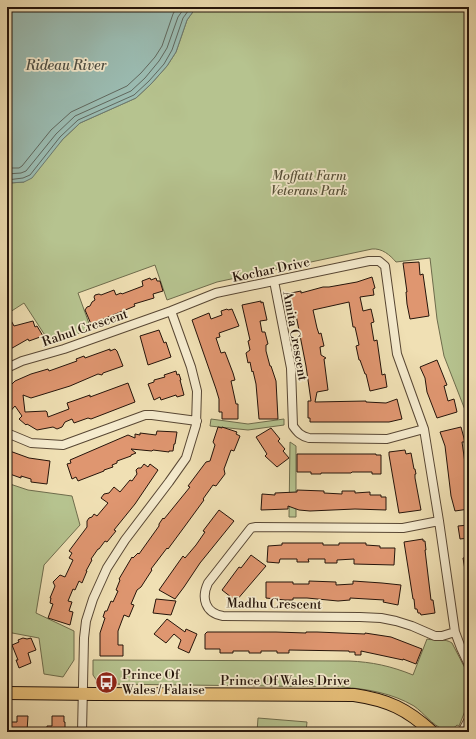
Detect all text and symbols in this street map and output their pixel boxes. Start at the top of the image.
water label: Rideau River [25,57,107,75]
park label: Moffatt Farm Veterans Park [271,168,347,199]
street label: Kochar Drive [231,254,312,286]
street label: Amita Crescent [279,289,311,382]
street label: Rahul Crescent [40,306,130,350]
street label: Madhu Crescent [226,595,322,613]
place label: Prince Of Wales / Falaise [121,667,205,698]
bus stop icon: Prince Of Wales / Falaise [93,669,119,695]
street label: Prince Of Wales Drive [220,673,350,689]

